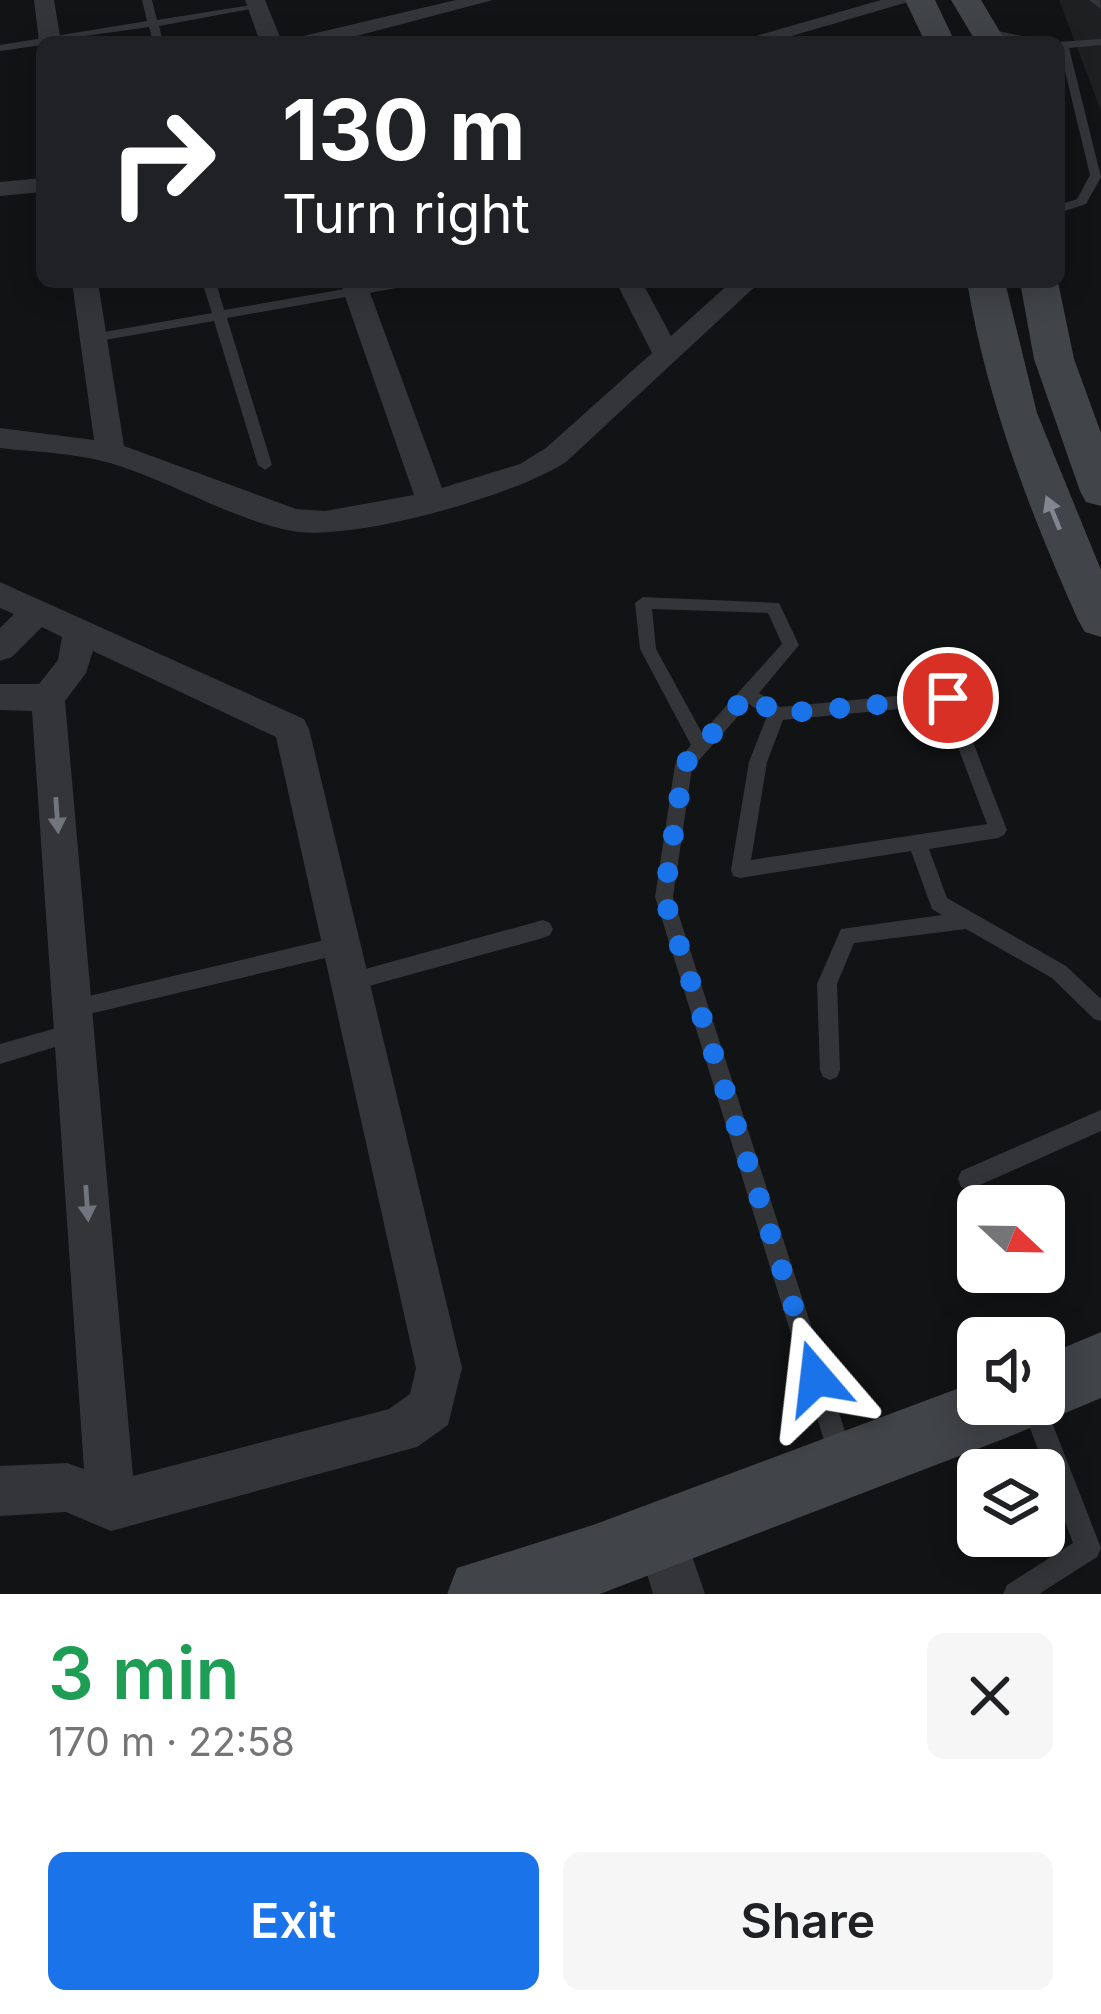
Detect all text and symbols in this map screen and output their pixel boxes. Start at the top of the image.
text: 130 m [282,79,526,180]
icon: right [84,84,240,240]
text: Turn right [282,181,530,246]
one-way arrow [1043,495,1062,531]
pin [897,647,999,749]
icon: arrive [915,665,981,731]
one-way arrow [48,797,67,834]
one-way arrow [78,1185,97,1222]
north arrow [957,1185,1065,1293]
map controls [957,1185,1065,1557]
position arrow [753,1315,879,1441]
button: sound [957,1317,1065,1425]
button: layers [957,1449,1065,1557]
text: 3 min [48,1629,240,1716]
button: close [927,1633,1053,1759]
text: 170 m · 22:58 [48,1718,295,1765]
button: Exit [48,1852,539,1990]
button: Share [563,1852,1053,1990]

